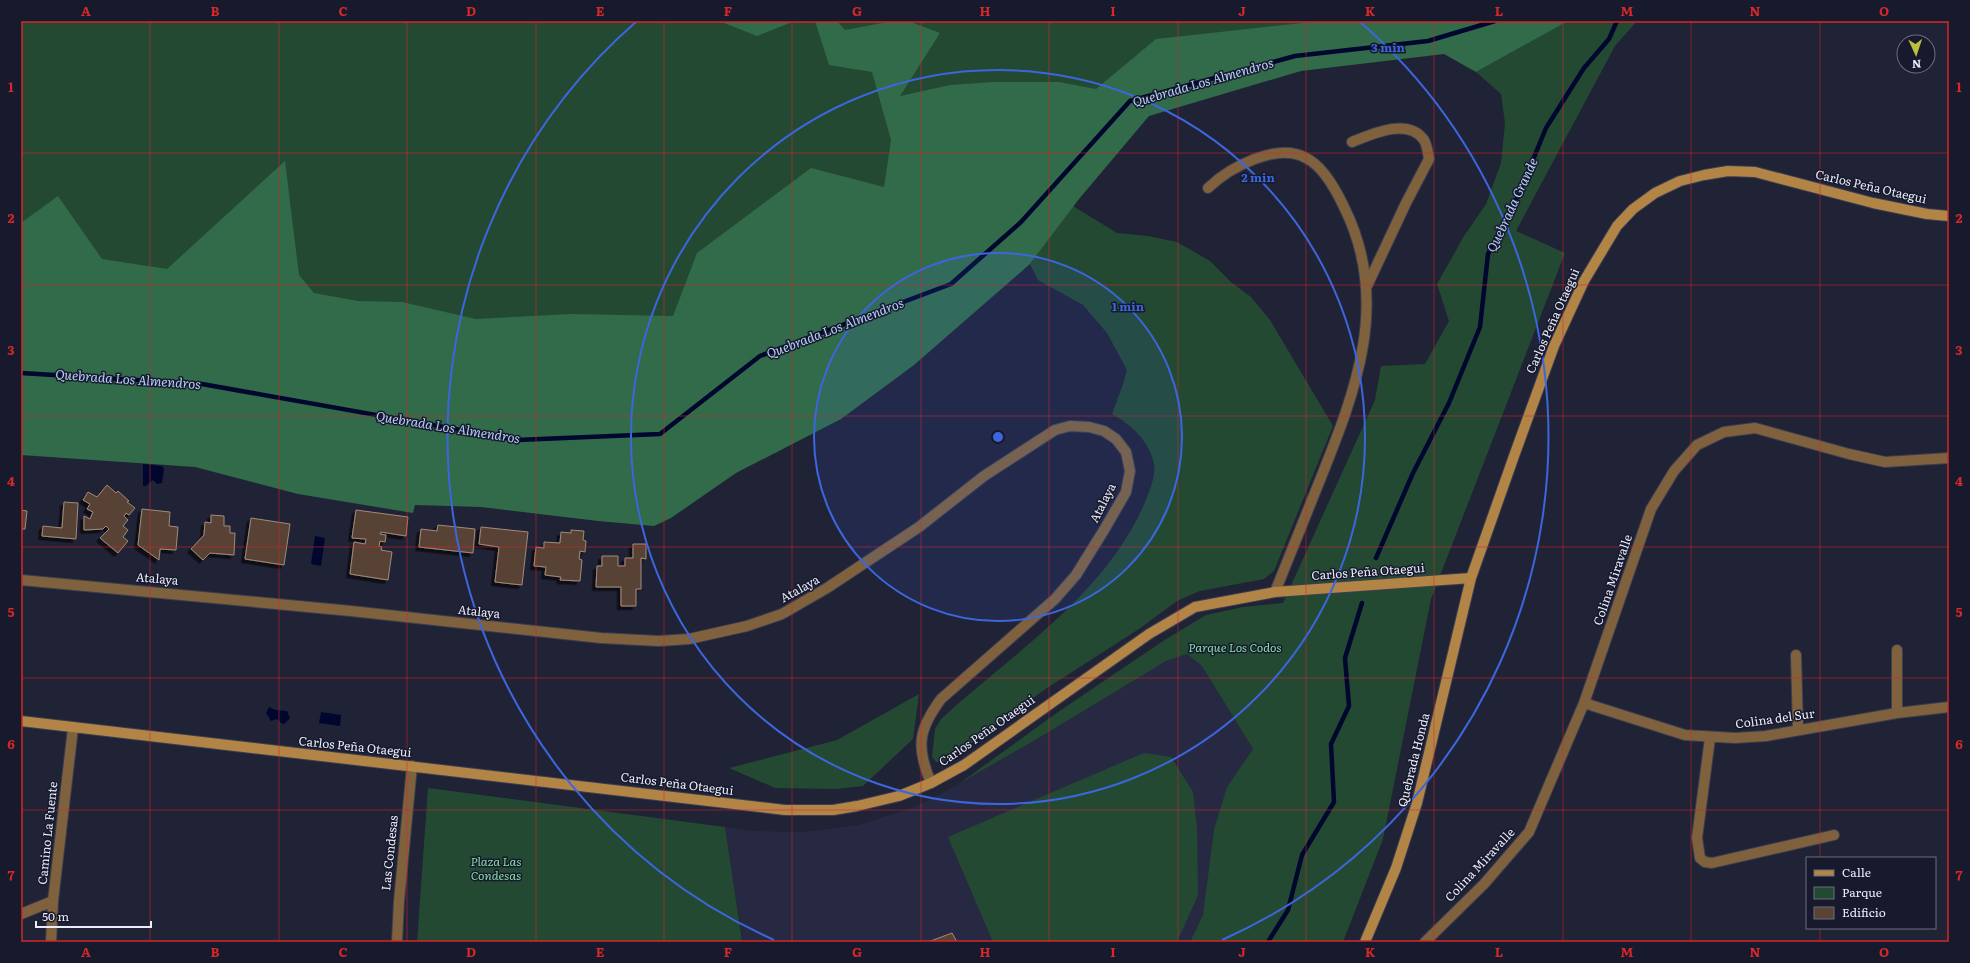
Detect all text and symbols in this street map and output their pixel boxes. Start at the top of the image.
text: A [81,1,91,20]
text: B [211,1,220,20]
text: C [338,1,348,20]
text: D [466,1,476,20]
text: E [596,1,605,20]
text: F [724,1,732,20]
text: G [852,1,862,20]
text: H [980,1,991,20]
text: I [1110,1,1116,20]
text: J [1238,1,1246,20]
text: K [1365,1,1376,20]
text: L [1495,1,1503,20]
text: M [1621,1,1634,20]
text: N [1750,1,1761,20]
text: O [1879,1,1889,20]
north arrow [1896,34,1936,74]
text: 3 min [1371,38,1406,56]
water label: Quebrada Los Almendros [1130,52,1276,111]
text: N [1912,57,1922,73]
text: 1 [8,77,14,96]
text: 1 [1956,77,1962,96]
water label: Quebrada Grande [1481,154,1542,255]
street label: Carlos Peña Otaegui [1814,164,1929,208]
text: 2 min [1241,168,1275,186]
text: 2 [8,208,15,227]
text: 2 [1956,208,1963,227]
street label: Carlos Peña Otaegui [1521,265,1583,376]
water label: Quebrada Los Almendros [763,292,907,363]
text: 1 min [1112,297,1145,315]
text: 3 [7,340,15,359]
text: 3 [1955,340,1963,359]
water label: Quebrada Los Almendros [55,364,202,393]
water label: Quebrada Los Almendros [375,406,522,447]
centre of rings [991,430,1005,444]
text: 4 [7,471,15,490]
text: 4 [1955,471,1963,490]
street label: Atalaya [1084,479,1120,526]
street label: Colina Miravalle [1588,532,1636,628]
street label: Carlos Peña Otaegui [1311,558,1425,584]
street label: Atalaya [135,567,180,589]
street label: Atalaya [777,570,823,606]
street label: Atalaya [457,600,502,622]
text: 5 [7,602,15,621]
text: 5 [1955,602,1963,621]
park label: Parque Los Codos [1188,638,1282,656]
street label: Carlos Peña Otaegui [935,690,1038,770]
street label: Colina del Sur [1734,703,1816,732]
street label: Quebrada Honda [1393,710,1434,809]
street label: Carlos Peña Otaegui [298,731,413,761]
text: 6 [7,734,15,753]
text: 6 [1955,734,1963,753]
street label: Carlos Peña Otaegui [620,767,735,799]
street label: Camino La Fuente [33,780,61,885]
street label: Las Condesas [376,814,402,891]
street label: Colina Miravalle [1440,823,1518,905]
park label: Plaza Las Condesas [470,852,522,884]
legend [1806,857,1936,929]
text: Calle [1842,863,1871,881]
text: 7 [7,865,15,884]
text: 7 [1955,865,1963,884]
text: Parque [1842,883,1882,901]
scale bar [36,903,151,929]
text: Edificio [1842,903,1886,921]
text: 50 m [42,907,69,925]
text: A [81,942,91,961]
text: B [211,942,220,961]
text: C [338,942,348,961]
text: D [466,942,476,961]
text: E [596,942,605,961]
text: F [724,942,732,961]
text: G [852,942,862,961]
text: H [980,942,991,961]
text: I [1110,942,1116,961]
text: J [1238,942,1246,961]
text: K [1365,942,1376,961]
text: L [1495,942,1503,961]
text: M [1621,942,1634,961]
text: N [1750,942,1761,961]
text: O [1879,942,1889,961]

